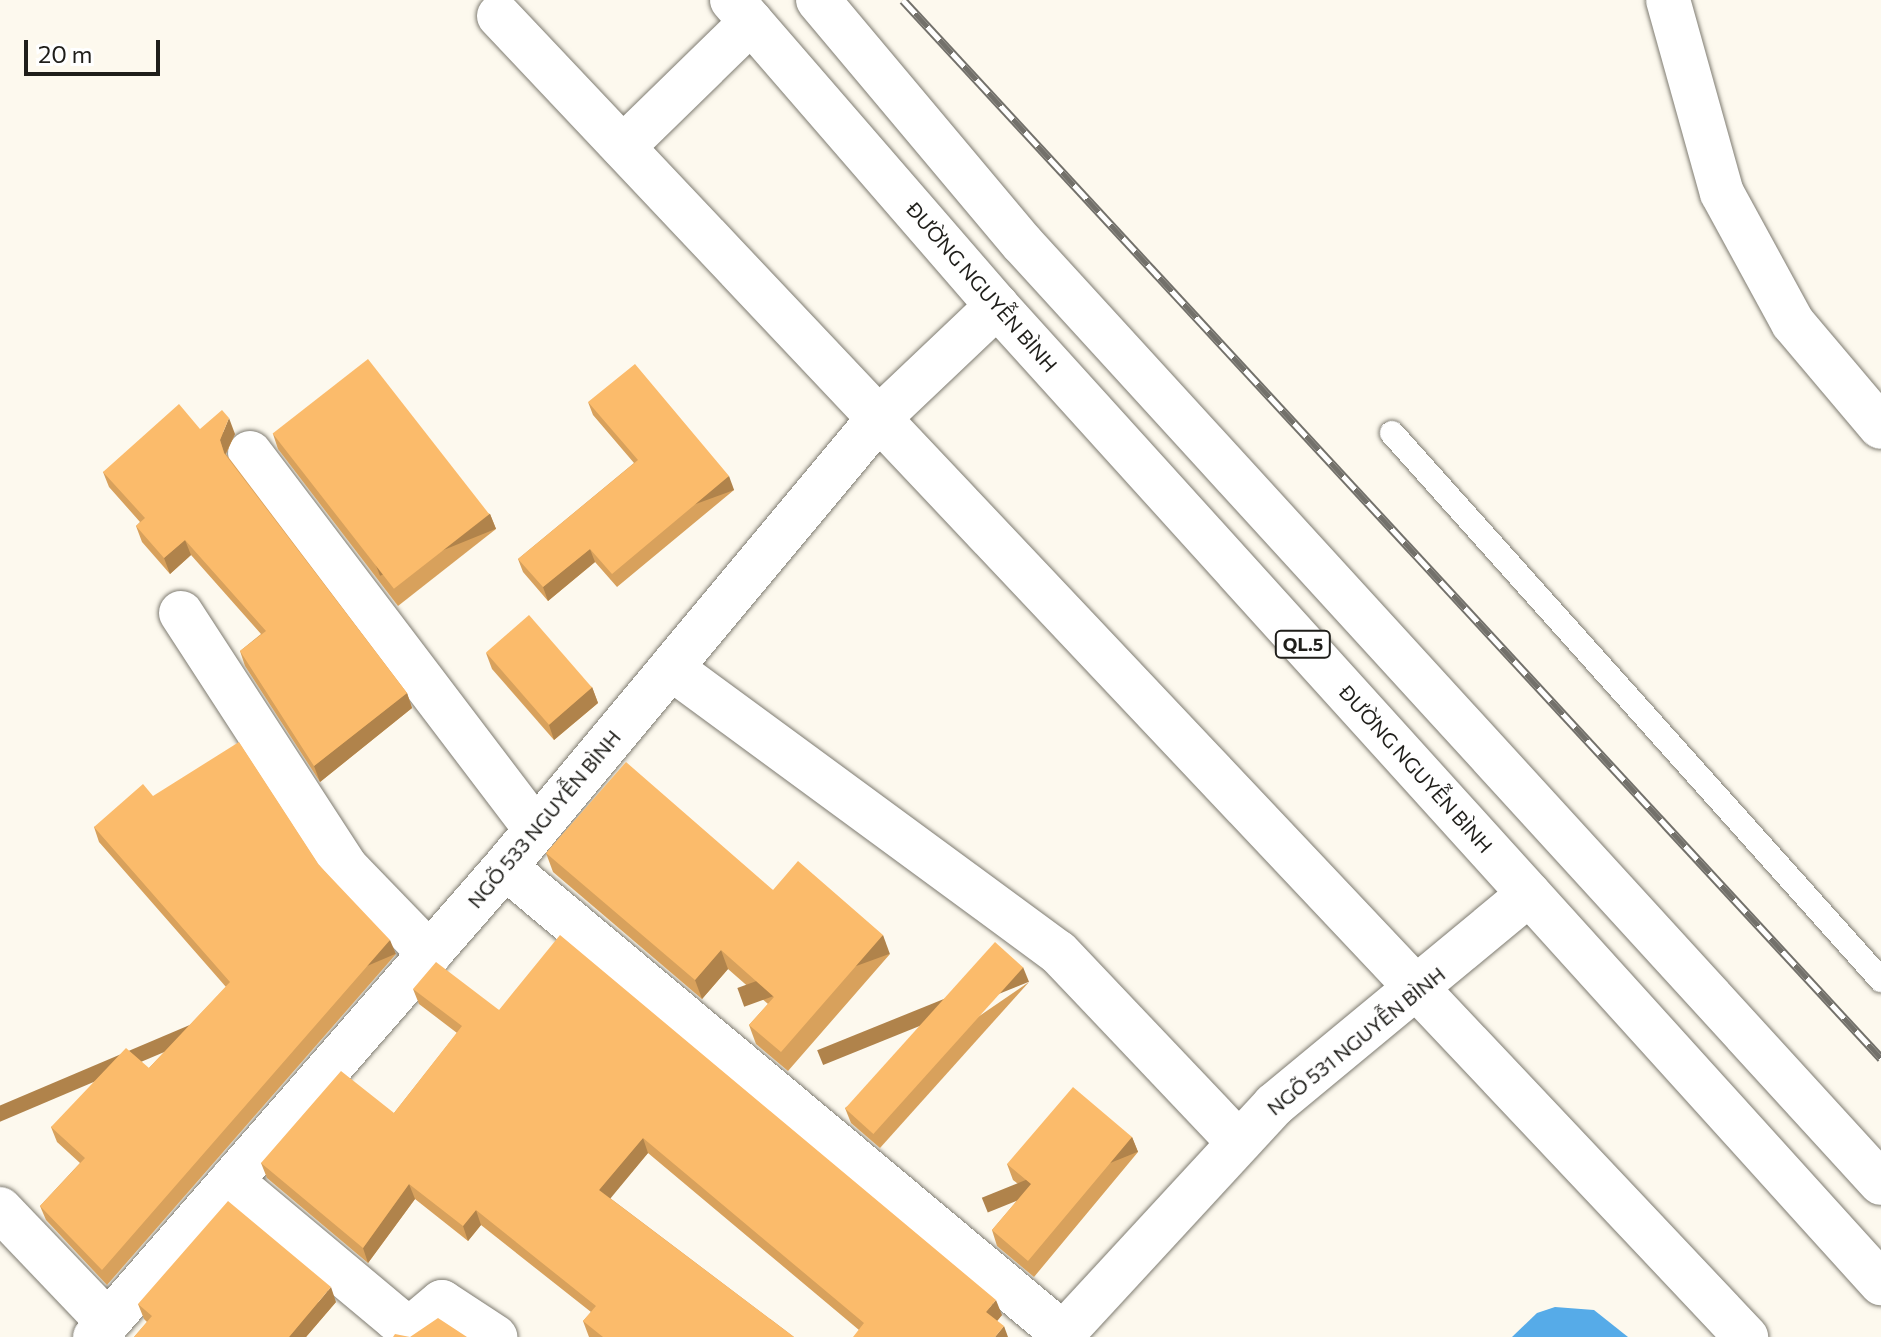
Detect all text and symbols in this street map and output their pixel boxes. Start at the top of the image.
scale bar [28,24,164,74]
text: 20 m [38,39,92,68]
street label: ĐƯỜNG NGUYỄN BÌNH [902,197,1062,377]
road number: QL.5 [1273,630,1333,658]
street label: ĐƯỜNG NGUYỄN BÌNH [1334,680,1498,858]
street label: NGÕ 533 NGUYỄN BÌNH [463,725,625,913]
street label: NGÕ 531 NGUYỄN BÌNH [1262,962,1450,1120]

